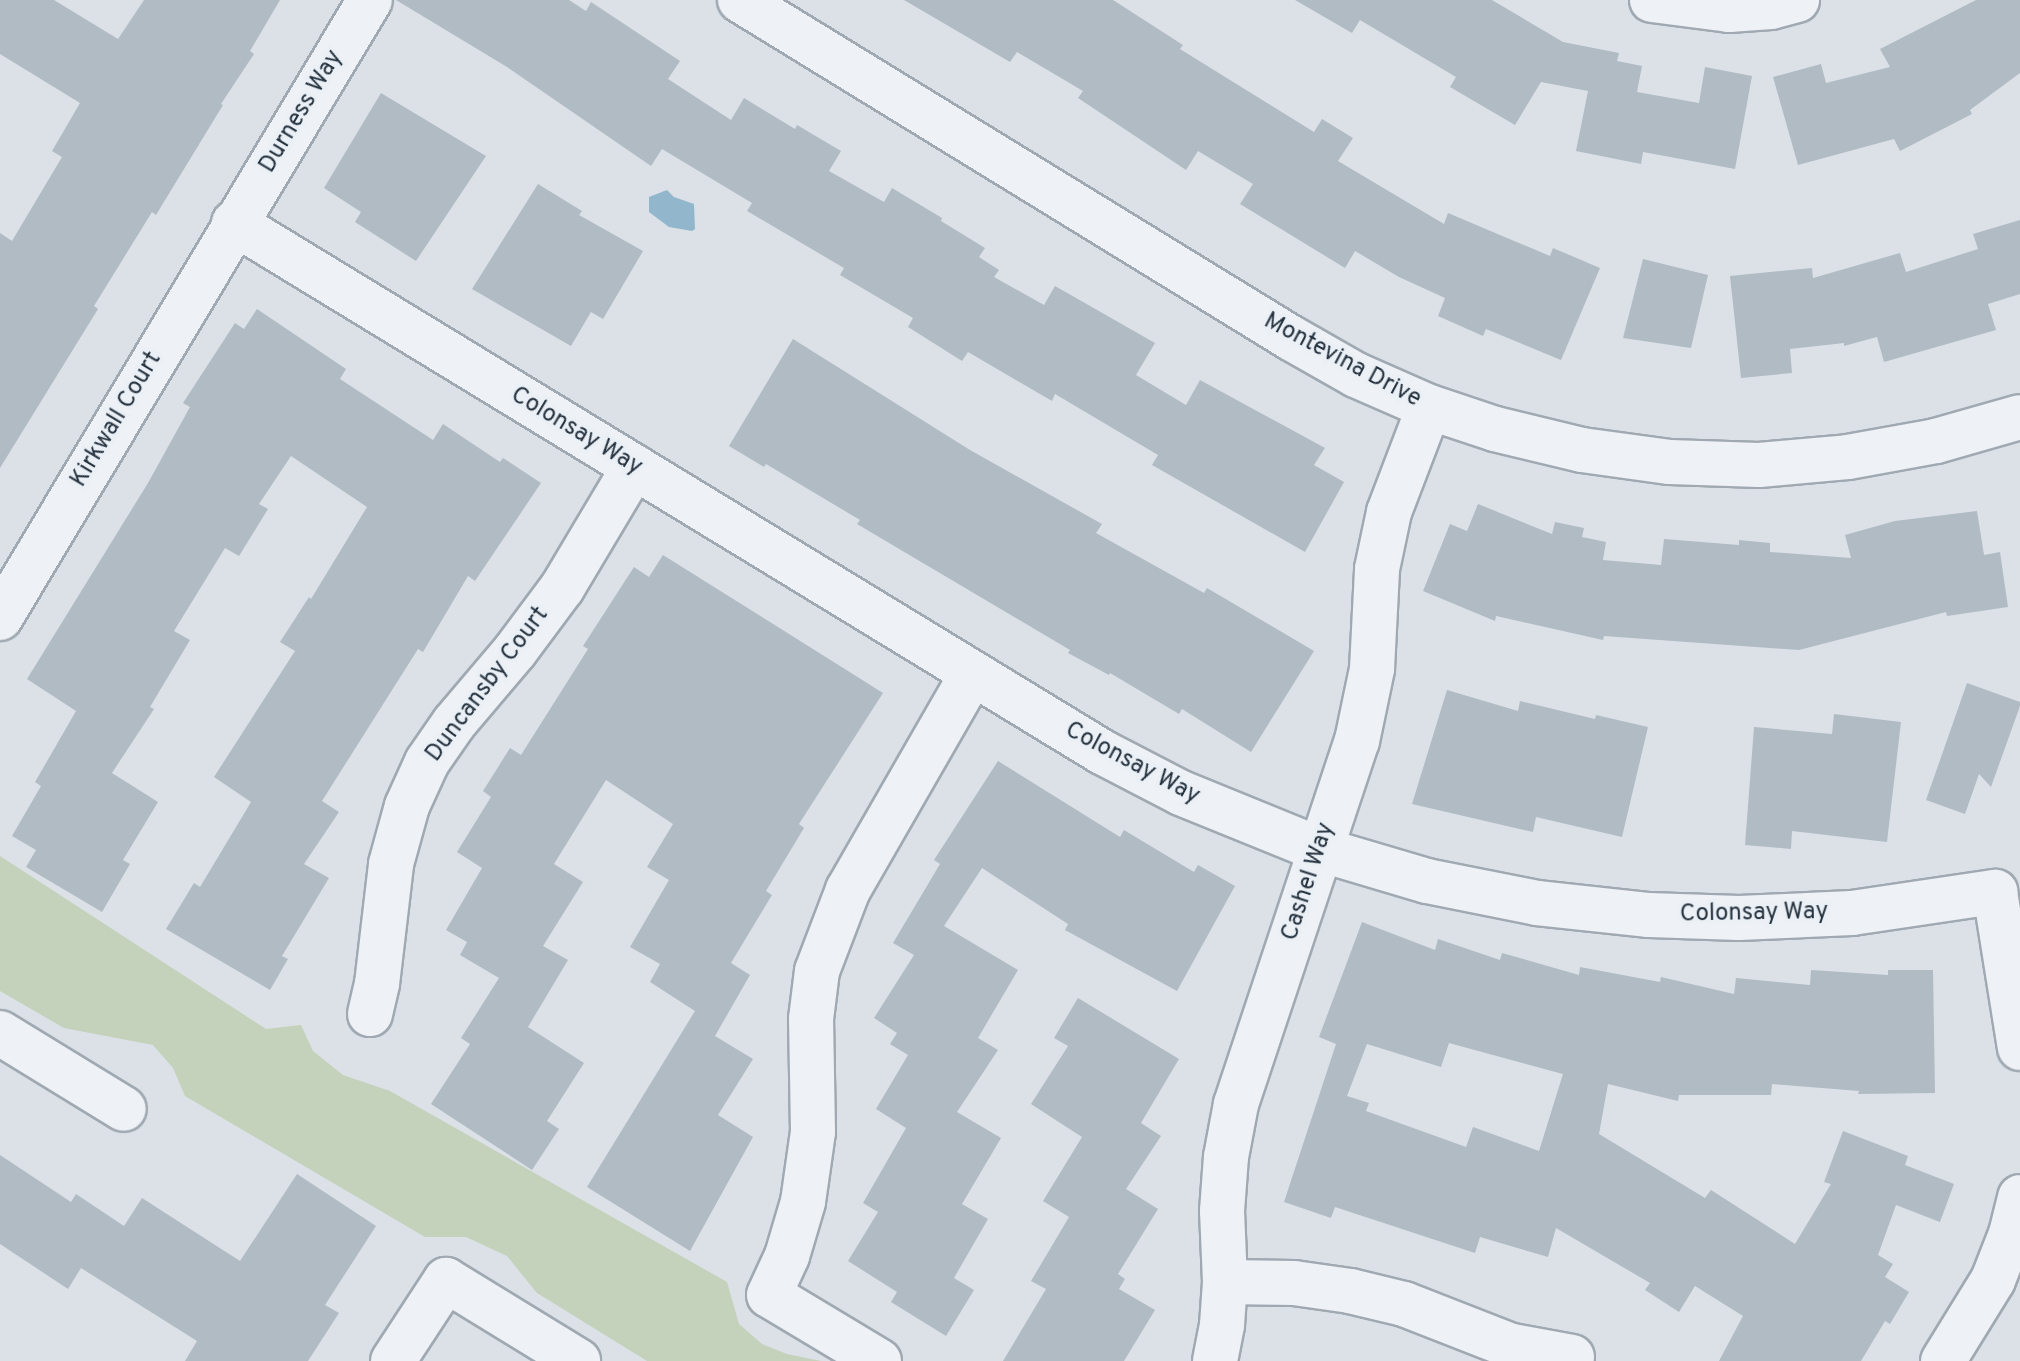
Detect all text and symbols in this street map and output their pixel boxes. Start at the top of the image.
street label: Durness Way [254,45,350,179]
street label: Montevina Drive [1258,307,1426,415]
street label: Kirkwall Court [65,347,169,493]
street label: Colonsay Way [505,381,647,483]
street label: Duncansby Court [420,602,556,768]
street label: Colonsay Way [1060,716,1204,812]
street label: Cashel Way [1276,819,1342,945]
street label: Colonsay Way [1679,898,1829,930]

